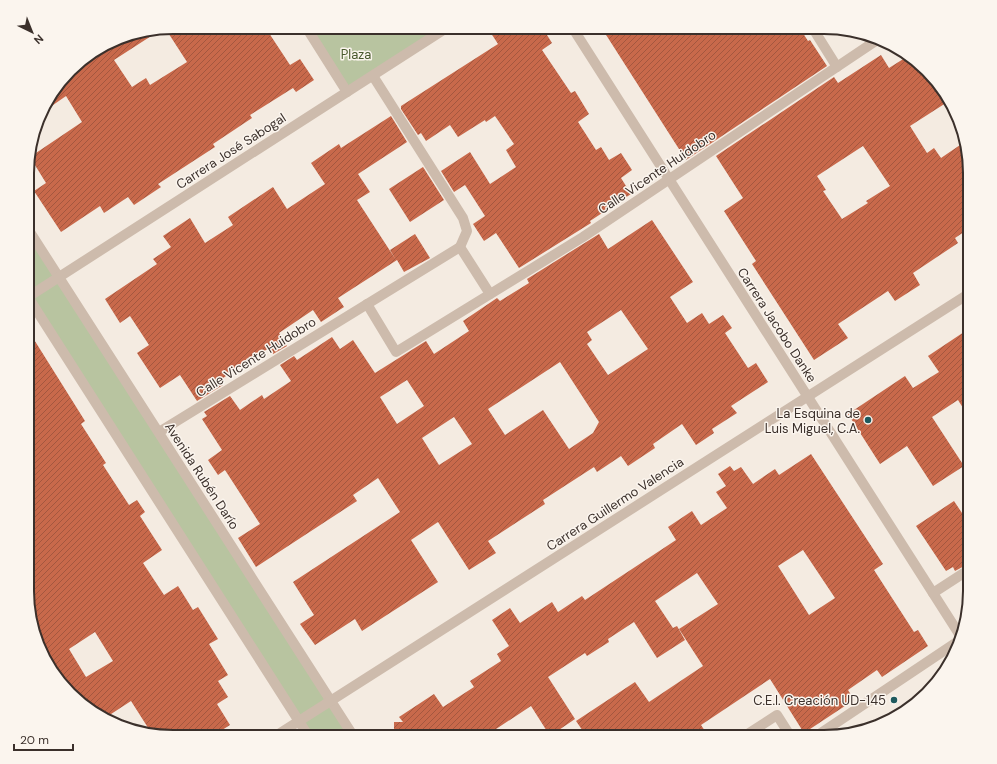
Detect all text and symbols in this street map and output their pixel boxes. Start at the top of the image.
north arrow [12,12,52,52]
text: N [31,31,47,47]
park label: Plaza [341,46,371,63]
street label: Carrera José Sabogal [173,109,289,193]
street label: Calle Vicente Huidobro [595,126,719,218]
street label: Carrera Jacobo Danke [734,264,820,386]
street label: Calle Vicente Huidobro [193,313,320,401]
place label: La Esquina de Luis Miguel, C.A. [765,405,860,437]
marker: La Esquina de Luis Miguel, C.A. [863,415,873,425]
street label: Avenida Rubén Darío [161,419,243,533]
street label: Carrera Guillermo Valencia [543,453,687,555]
place label: C.E.I. Creación UD-145 [753,692,886,709]
marker: C.E.I. Creación UD-145 [889,695,899,705]
scale bar [14,726,73,752]
text: 20 m [20,732,49,748]

